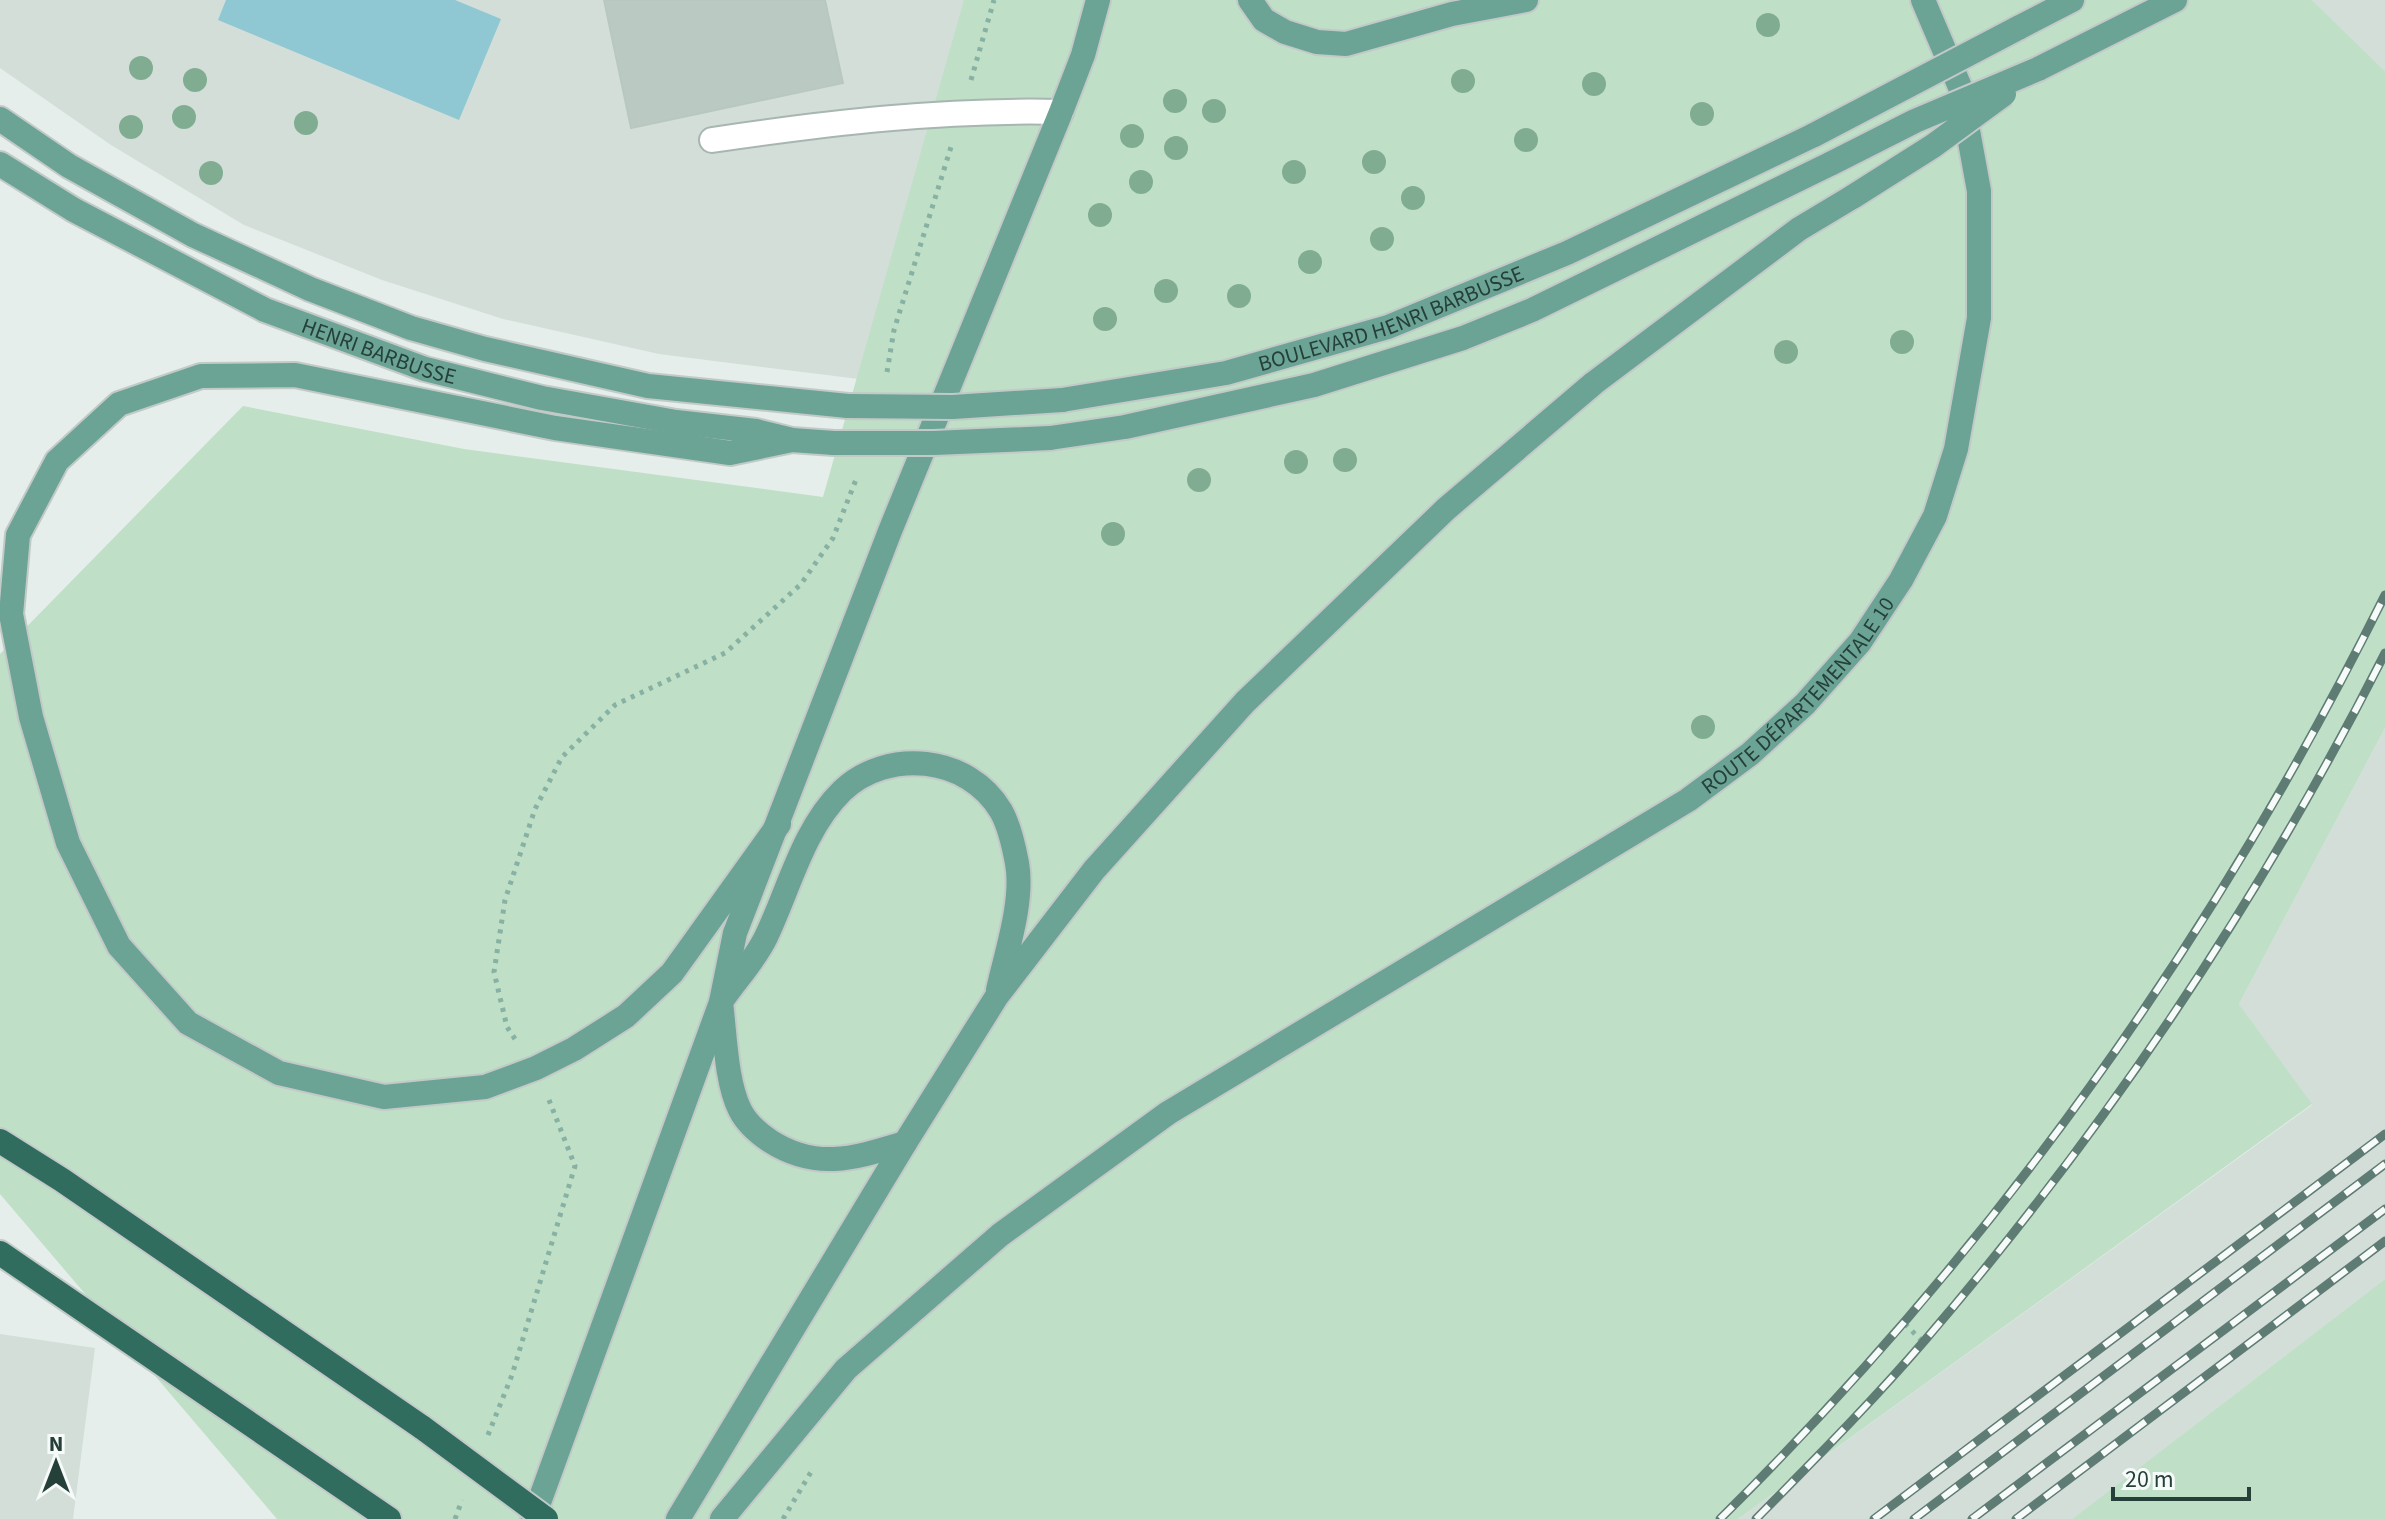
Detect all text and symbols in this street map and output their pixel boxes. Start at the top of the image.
street label: BOULEVARD HENRI BARBUSSE [1255,258,1529,380]
street label: HENRI BARBUSSE [297,310,459,393]
street label: ROUTE DÉPARTEMENTALE 10 [1695,591,1903,802]
north arrow [16,1423,96,1503]
text: N [49,1428,63,1460]
scale bar [2113,1451,2249,1501]
text: 20 m [2125,1462,2174,1497]

